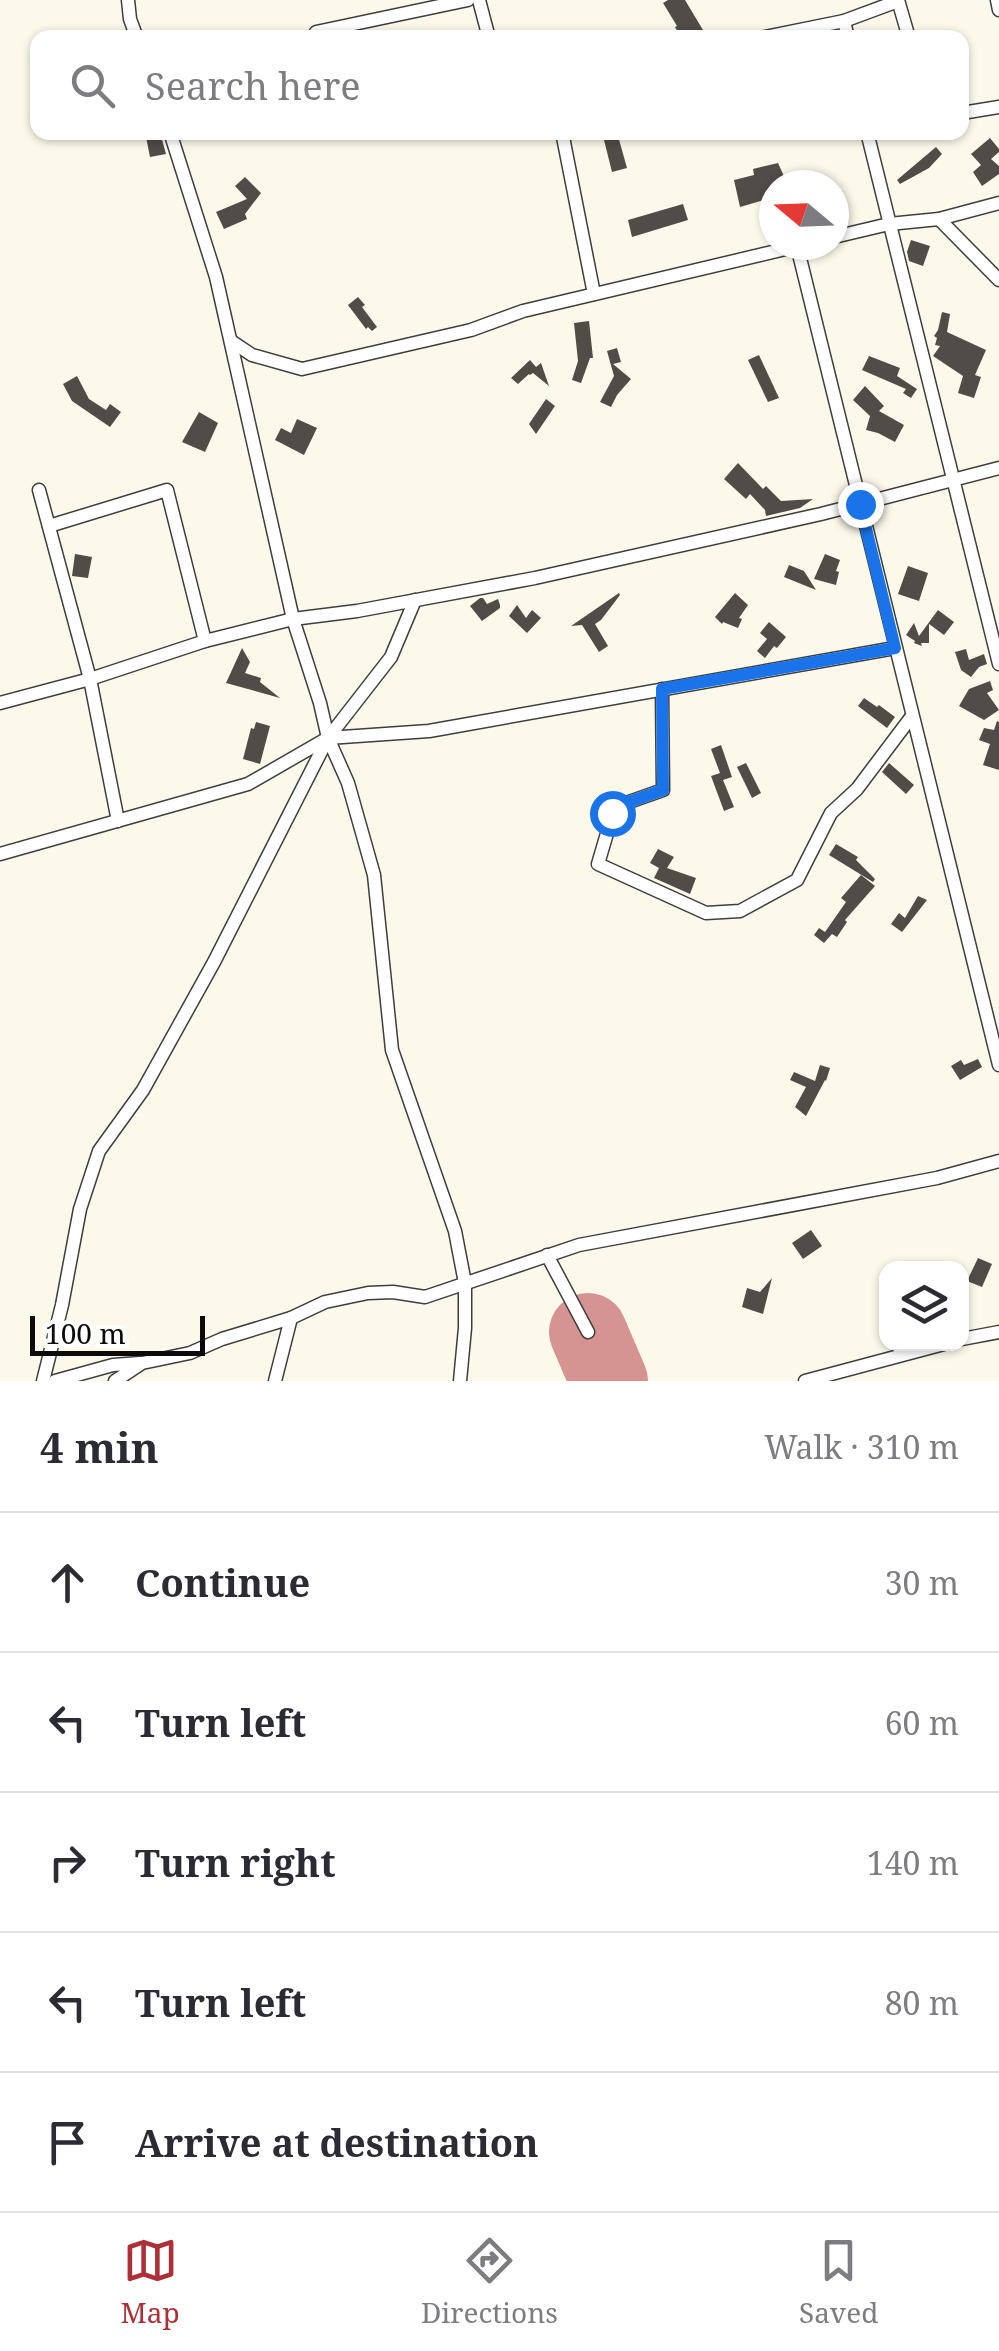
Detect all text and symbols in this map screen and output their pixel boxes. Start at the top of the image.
search box [30,30,969,140]
icon: search [65,58,120,113]
text: Search here [145,59,361,111]
north arrow [759,170,849,260]
route end [838,482,884,528]
route start [590,791,636,837]
map controls [879,1261,969,1351]
button: layers [879,1261,969,1351]
scale bar [30,1311,205,1356]
text: 100 m [45,1314,126,1352]
text: 4 min [40,1418,159,1475]
text: Walk · 310 m [764,1425,959,1468]
icon: ahead [40,1555,95,1610]
text: Continue [135,1556,310,1608]
text: 30 m [885,1561,959,1604]
icon: left [40,1695,95,1750]
text: Turn left [135,1696,306,1748]
text: 60 m [885,1701,959,1744]
icon: right [40,1835,95,1890]
text: Turn right [135,1836,336,1888]
text: 140 m [867,1841,959,1884]
icon: left [40,1975,95,2030]
text: Turn left [135,1976,306,2028]
text: 80 m [885,1981,959,2024]
icon: arrive [40,2115,95,2170]
text: Arrive at destination [135,2116,539,2168]
tab: Map [121,2233,180,2331]
tab: Directions [421,2233,558,2331]
tab: Saved [799,2233,878,2331]

